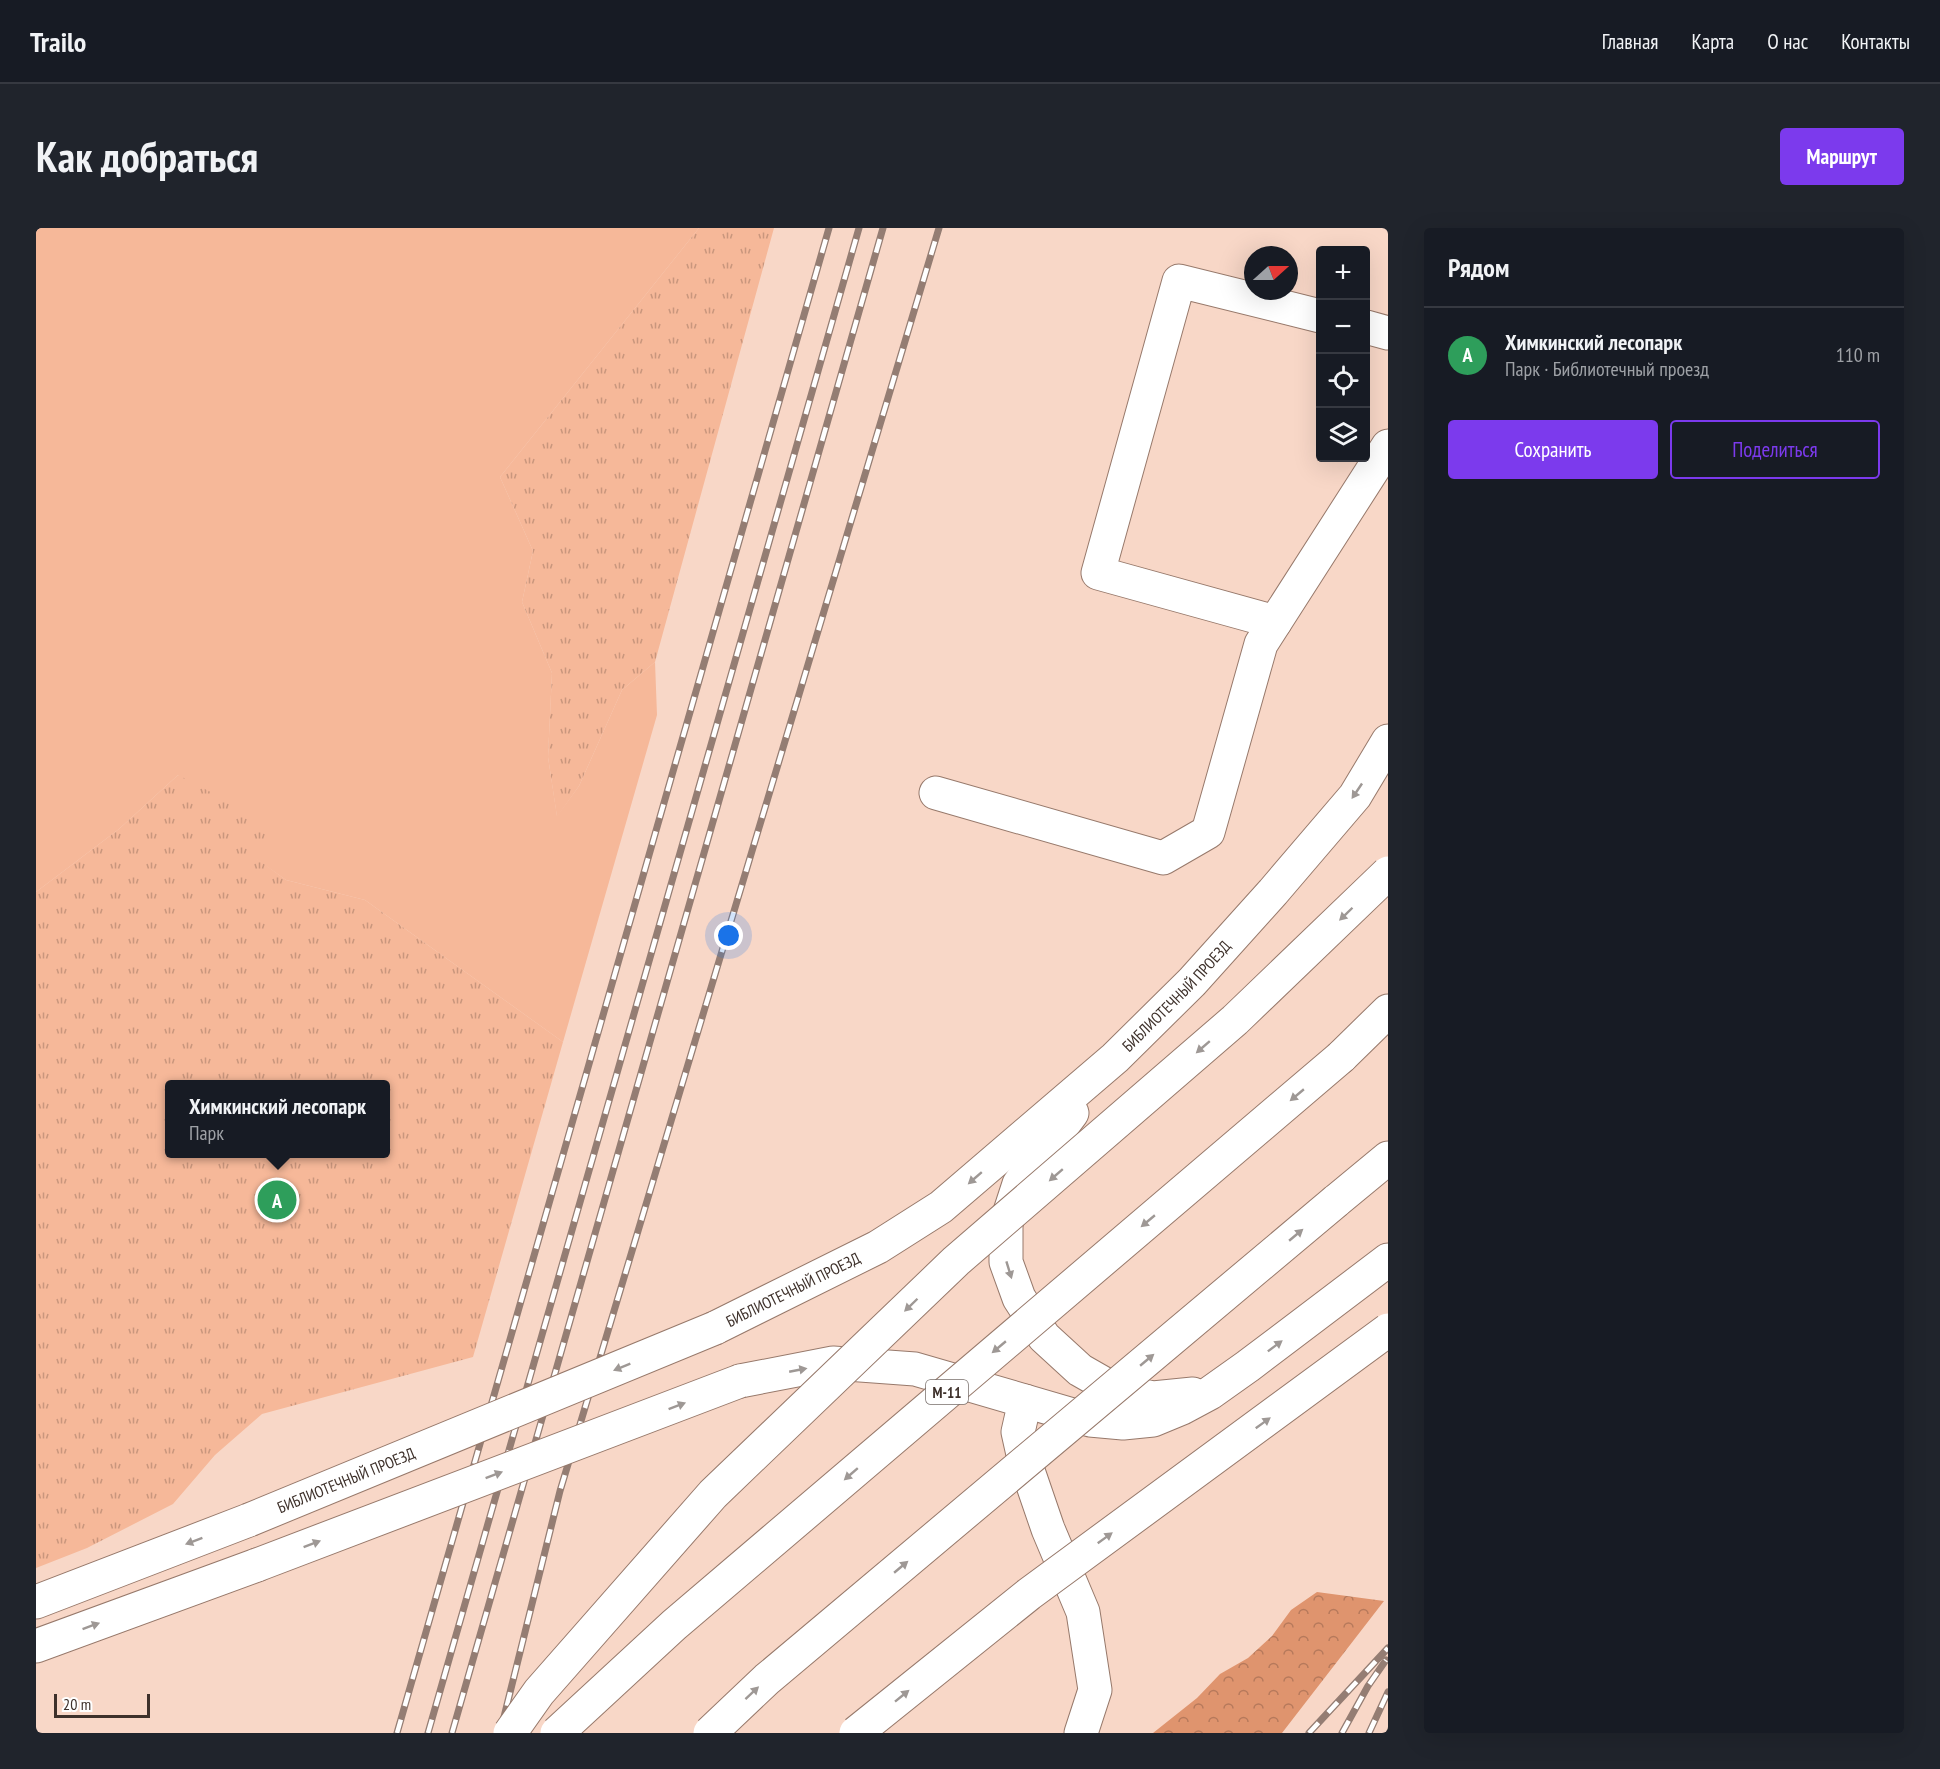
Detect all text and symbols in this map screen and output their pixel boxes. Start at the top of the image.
text: Trailo [30,23,86,60]
text: Главная [1602,28,1658,55]
text: Карта [1691,28,1734,55]
text: О нас [1767,28,1808,55]
text: Контакты [1841,28,1910,55]
button: Маршрут [1780,128,1904,185]
text: Как добраться [36,129,258,184]
north arrow [1244,246,1298,300]
map controls [1316,246,1370,462]
button: + [1316,246,1370,300]
text: Рядом [1448,251,1509,284]
button: − [1316,300,1370,354]
text: Химкинский лесопарк [1505,328,1682,356]
text: A [1462,342,1473,368]
text: 110 m [1836,342,1880,368]
button: locate [1316,354,1370,408]
text: Парк · Библиотечный проезд [1505,356,1709,382]
button: layers [1316,408,1370,462]
button: Сохранить [1448,420,1658,479]
button: Поделиться [1670,420,1880,479]
one-way arrow [1352,783,1363,799]
one-way arrow [1338,907,1353,921]
your location [714,921,743,950]
street label: БИБЛИОТЕЧНЫЙ ПРОЕЗД [1118,936,1235,1055]
one-way arrow [1196,1040,1211,1053]
popup [165,1080,390,1158]
one-way arrow [1290,1088,1305,1101]
text: Химкинский лесопарк [189,1092,366,1120]
text: Парк [189,1120,224,1146]
one-way arrow [1049,1168,1064,1181]
one-way arrow [968,1171,983,1184]
pin: A [258,1178,296,1222]
one-way arrow [1141,1214,1156,1227]
one-way arrow [1288,1229,1303,1242]
street label: БИБЛИОТЕЧНЫЙ ПРОЕЗД [723,1247,864,1331]
one-way arrow [1005,1261,1014,1279]
one-way arrow [904,1297,918,1311]
one-way arrow [991,1341,1007,1354]
one-way arrow [1267,1341,1282,1353]
one-way arrow [1139,1354,1155,1367]
one-way arrow [613,1363,631,1372]
one-way arrow [788,1365,807,1374]
road number: М-11 [926,1380,968,1404]
one-way arrow [668,1400,686,1410]
one-way arrow [1255,1417,1270,1429]
street label: БИБЛИОТЕЧНЫЙ ПРОЕЗД [274,1443,418,1517]
one-way arrow [844,1467,859,1480]
one-way arrow [485,1470,503,1479]
one-way arrow [1097,1532,1113,1544]
one-way arrow [185,1536,203,1546]
one-way arrow [303,1539,321,1548]
one-way arrow [893,1560,909,1573]
one-way arrow [82,1621,100,1631]
one-way arrow [745,1686,760,1700]
one-way arrow [894,1690,910,1703]
scale bar [54,1691,150,1718]
text: 20 m [63,1694,91,1714]

